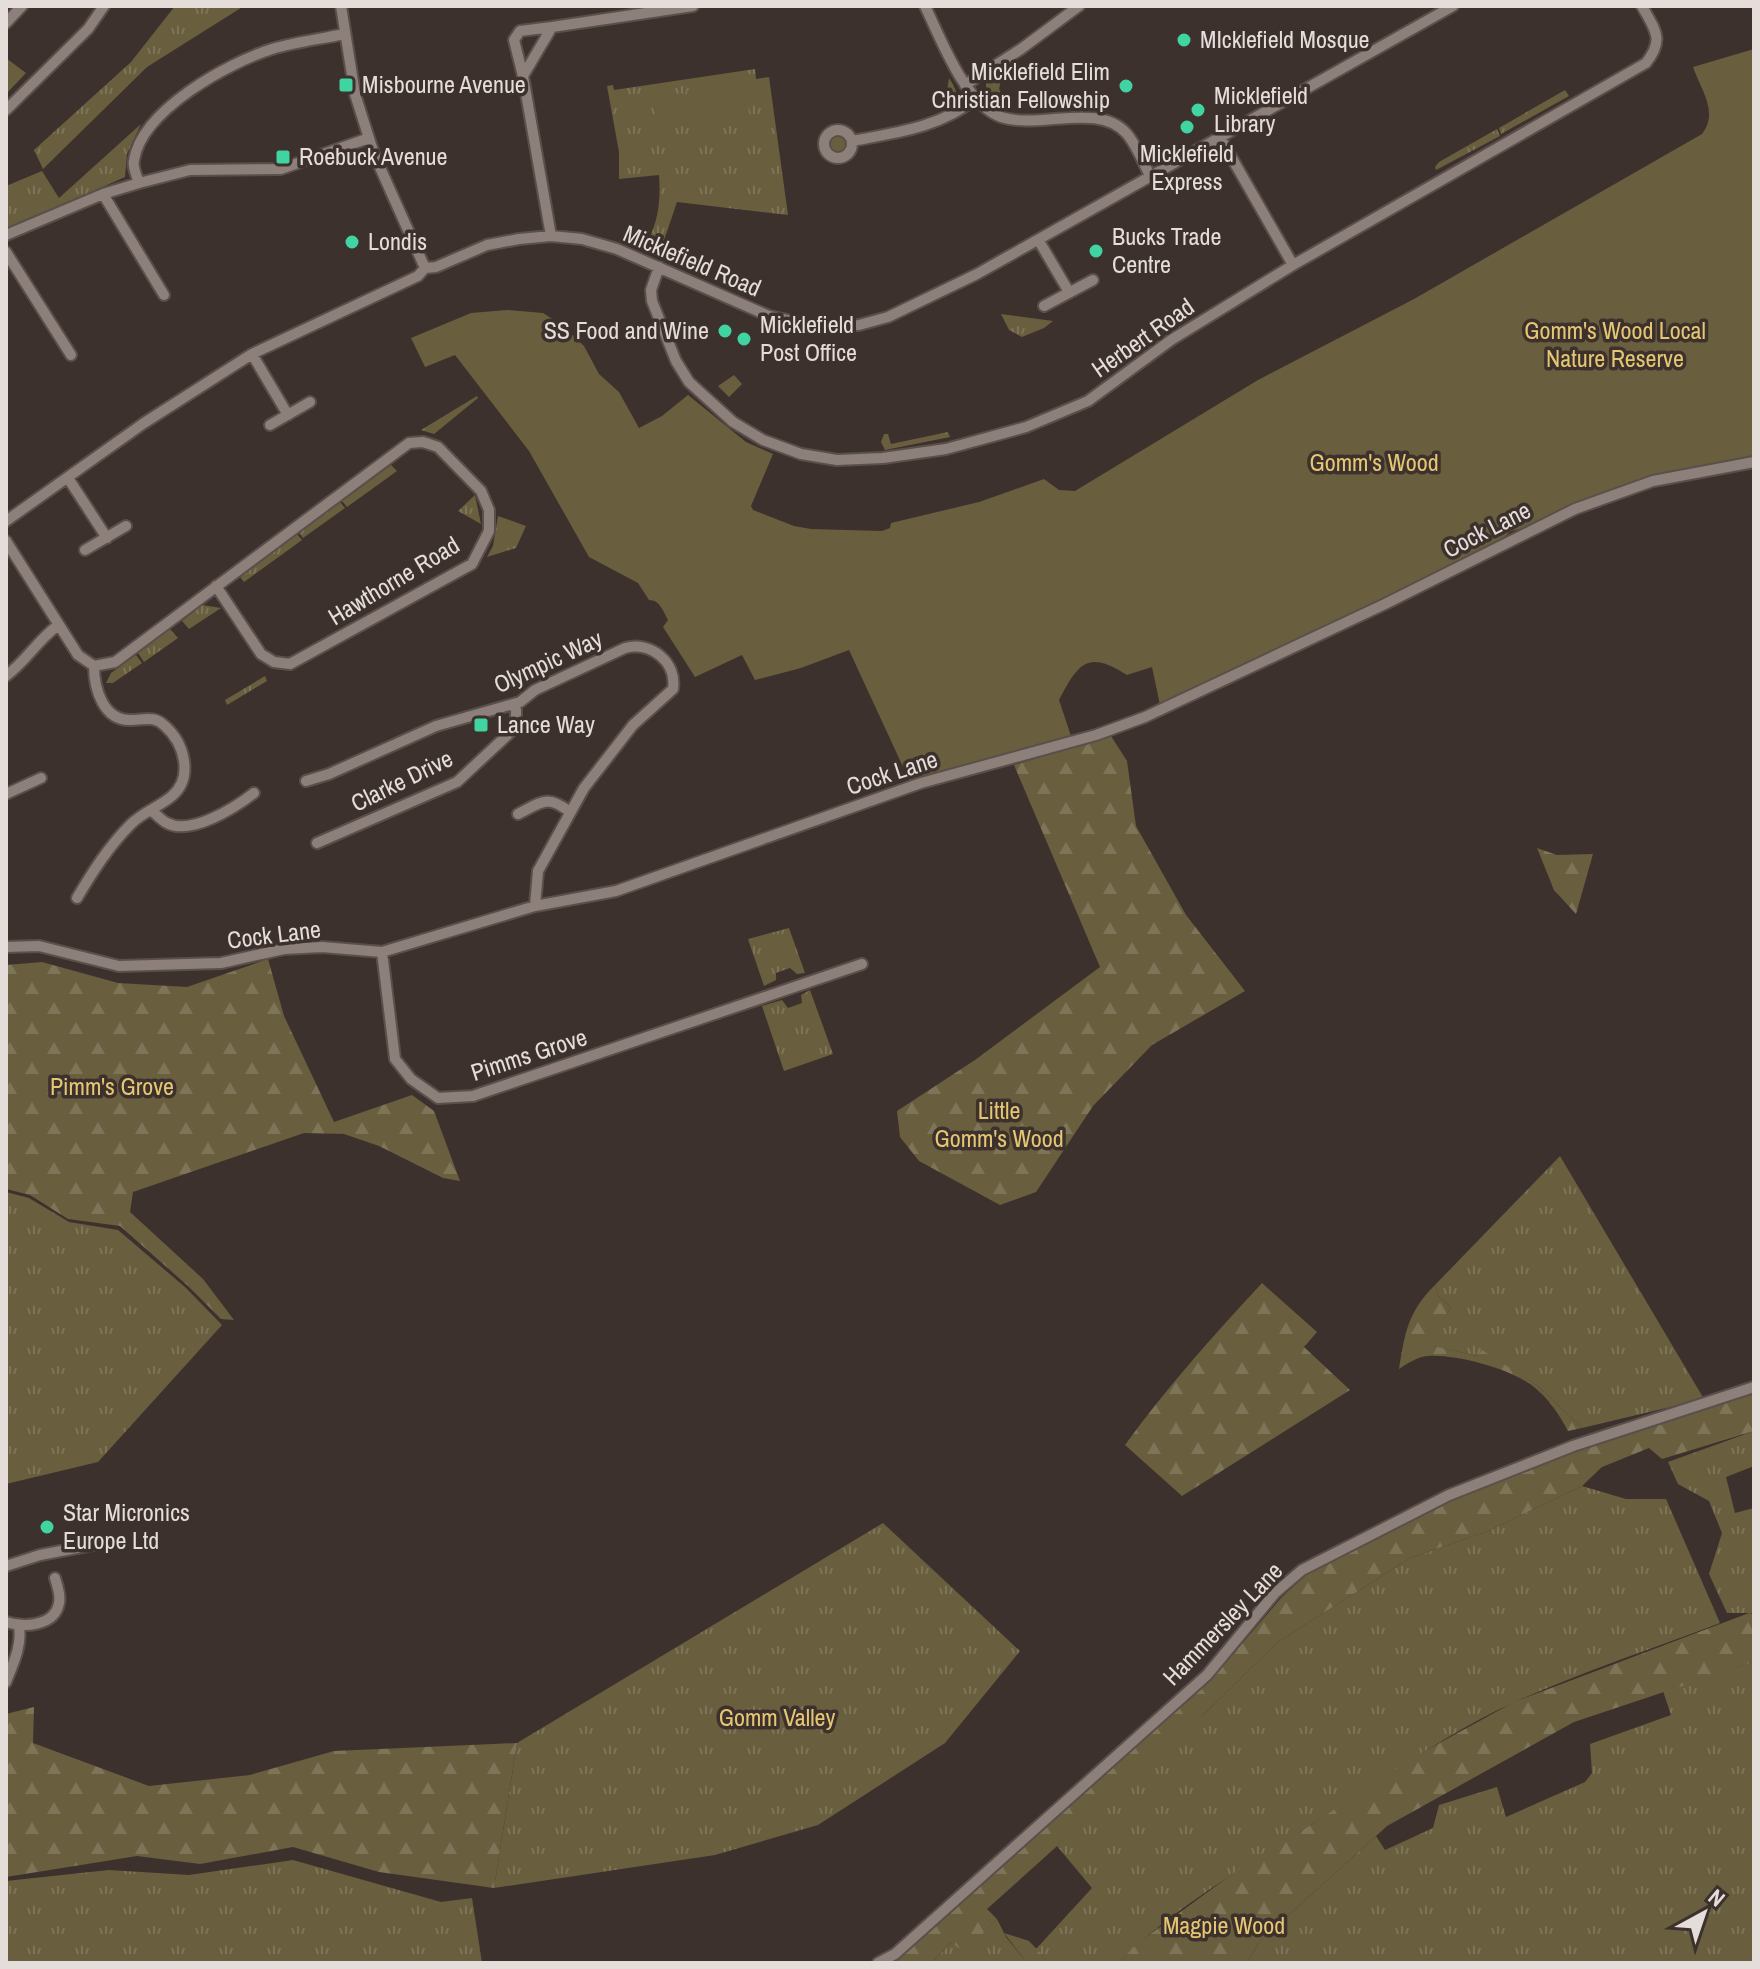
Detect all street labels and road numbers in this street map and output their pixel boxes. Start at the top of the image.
street label: Micklefield Road [619,217,766,303]
street label: Herbert Road [1085,290,1200,384]
street label: Cock Lane [1437,493,1536,565]
street label: Hawthorne Road [322,528,465,632]
street label: Olympic Way [488,622,607,700]
street label: Clarke Drive [345,742,458,818]
street label: Cock Lane [842,742,941,802]
street label: Cock Lane [225,912,323,956]
street label: Pimms Grove [467,1020,591,1088]
street label: Hammersley Lane [1155,1555,1289,1692]

